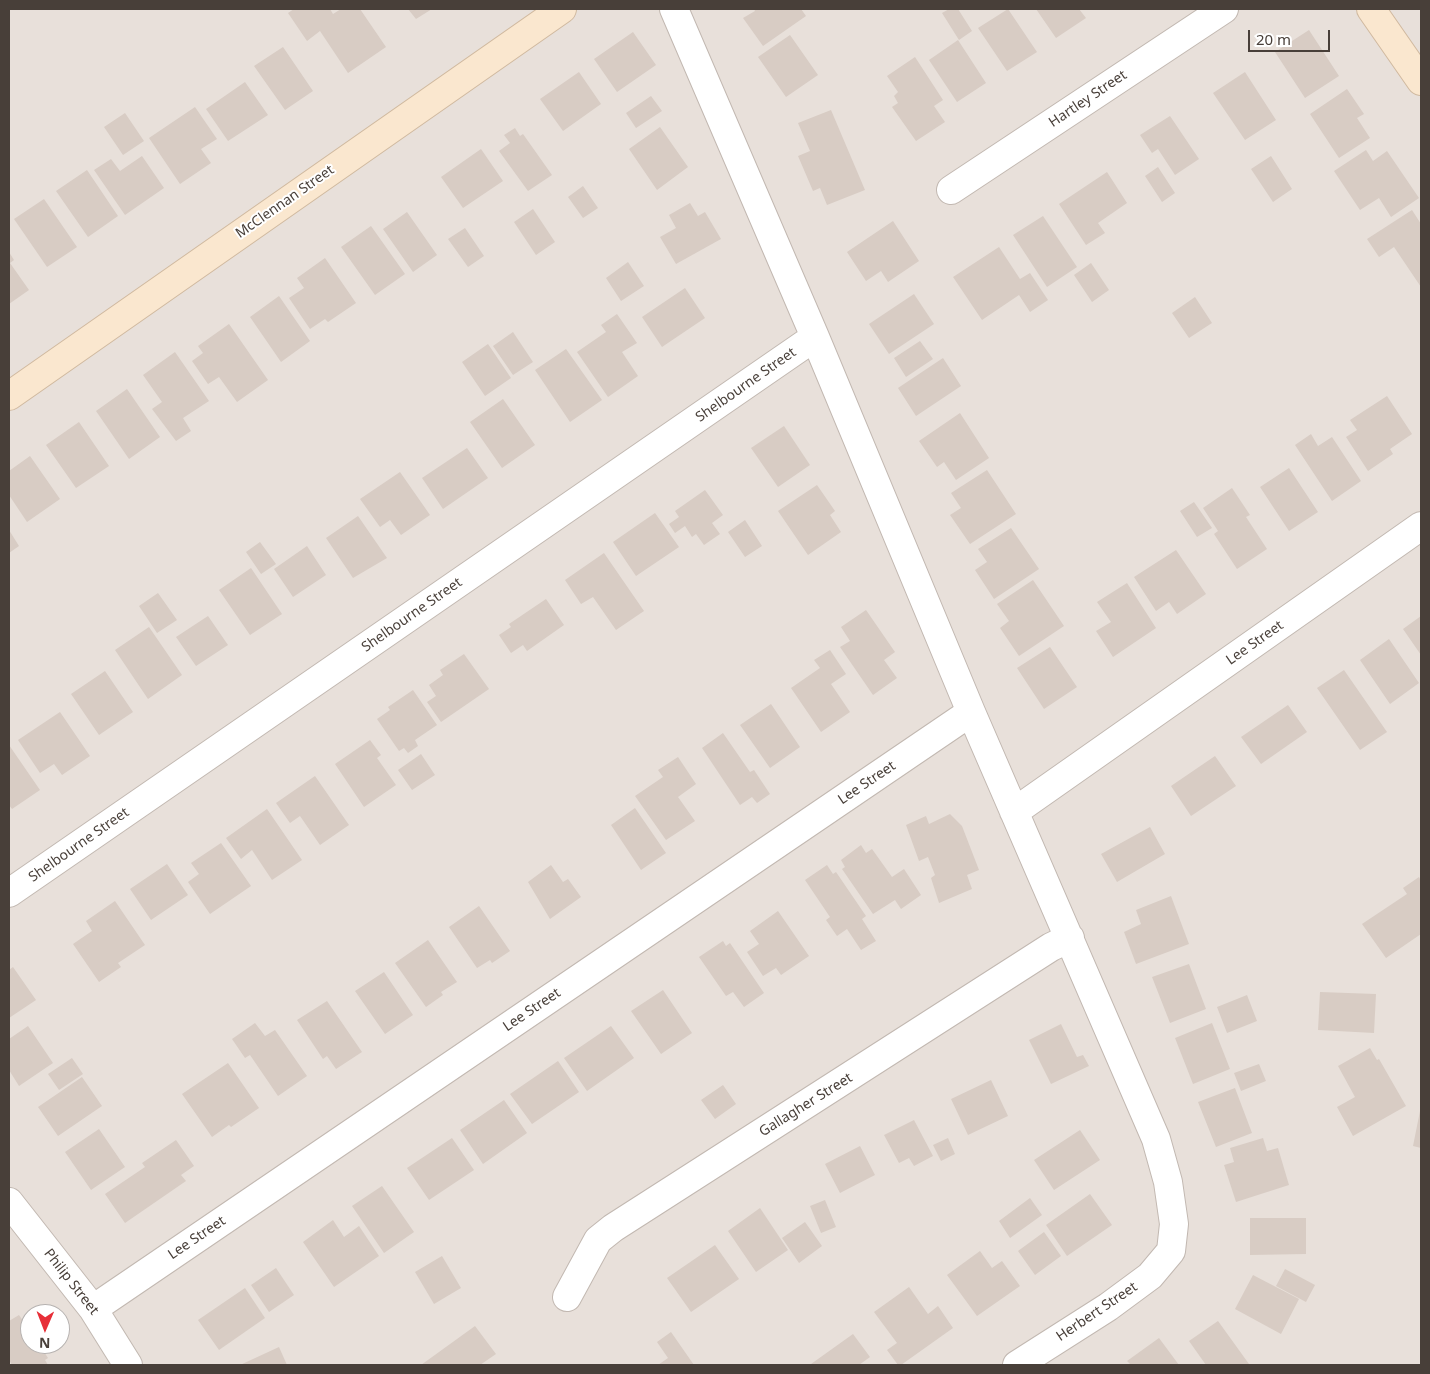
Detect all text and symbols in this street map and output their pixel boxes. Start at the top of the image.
scale bar [1250,20,1332,52]
text: 20 m [1256,29,1291,49]
street label: Hartley Street [1046,67,1130,131]
street label: McClennan Street [233,162,337,242]
street label: Shelbourne Street [693,344,799,426]
street label: Shelbourne Street [359,574,465,656]
street label: Lee Street [1223,617,1287,669]
street label: Lee Street [835,758,899,808]
street label: Shelbourne Street [26,804,132,886]
street label: Lee Street [500,985,564,1035]
street label: Gallagher Street [756,1070,856,1140]
street label: Lee Street [165,1213,229,1263]
street label: Philip Street [40,1246,102,1318]
street label: Herbert Street [1053,1279,1141,1345]
north arrow [20,1304,70,1354]
text: N [39,1334,51,1353]

